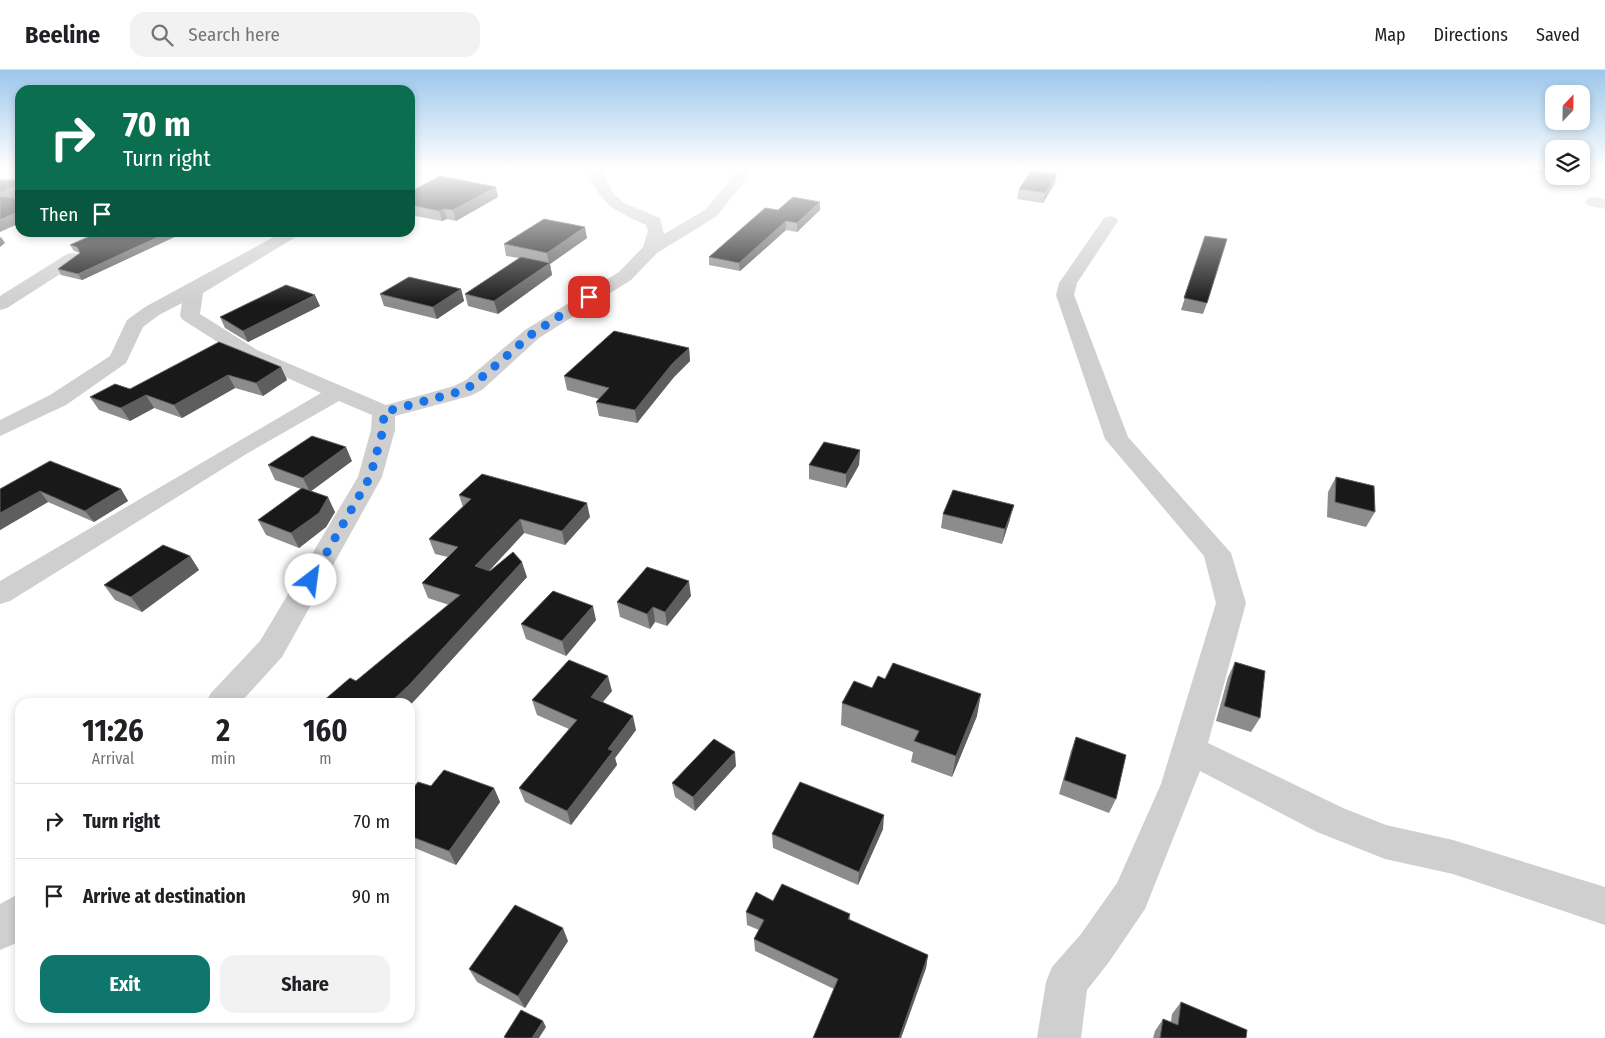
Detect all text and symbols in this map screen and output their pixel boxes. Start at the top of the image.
search box [130,12,480,57]
text: Beeline [25,21,100,49]
icon: search [148,21,176,49]
text: Search here [188,23,280,46]
text: Map [1374,24,1406,46]
text: Directions [1434,24,1508,46]
text: Saved [1536,24,1580,46]
north arrow [1545,85,1590,130]
map controls [1545,85,1590,185]
text: 70 m [123,103,191,145]
icon: right [40,105,105,170]
button: layers [1545,140,1590,185]
text: Turn right [123,145,211,172]
icon: arrive [88,200,116,228]
text: Then [40,203,78,226]
pin [568,276,610,318]
icon: arrive [575,283,603,311]
position arrow [284,553,336,605]
text: 11:26 [82,713,144,749]
text: 2 [216,713,230,749]
text: 160 [303,713,348,749]
text: Arrival [92,749,134,768]
text: min [211,749,236,768]
text: m [319,749,331,768]
icon: right [40,807,68,835]
text: Turn right [83,810,160,833]
text: 70 m [354,810,390,833]
icon: arrive [40,882,68,910]
text: Arrive at destination [83,885,246,908]
text: 90 m [352,885,390,908]
button: Exit [40,955,210,1013]
button: Share [220,955,390,1013]

